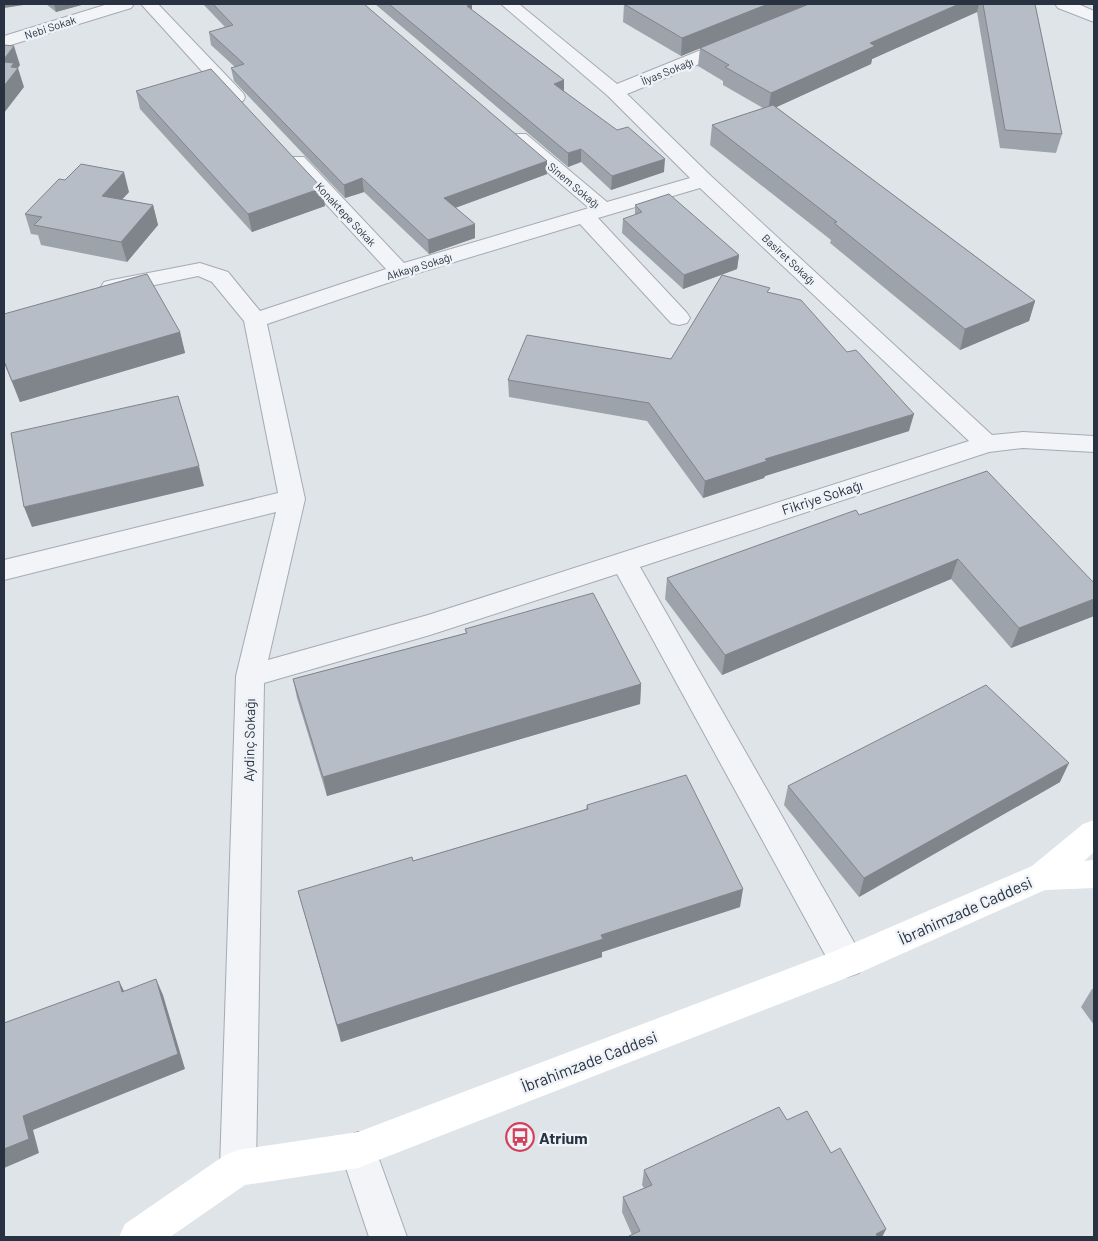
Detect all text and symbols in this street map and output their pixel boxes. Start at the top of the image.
street label: Nebi Sokak [23,12,78,41]
street label: İlyas Sokağı [639,54,695,87]
street label: Sinem Sokağı [545,159,603,211]
street label: Konaktepe Sokak [313,179,379,249]
street label: Basiret Sokağı [760,231,818,287]
street label: Akkaya Sokağı [385,250,453,282]
street label: Fikriye Sokağı [779,476,865,518]
street label: Aydinç Sokağı [240,698,258,782]
street label: İbrahimzade Caddesi [895,872,1035,948]
street label: İbrahimzade Caddesi [518,1026,660,1096]
bus stop icon: Atrium [505,1122,535,1152]
place label: Atrium [539,1128,588,1147]

